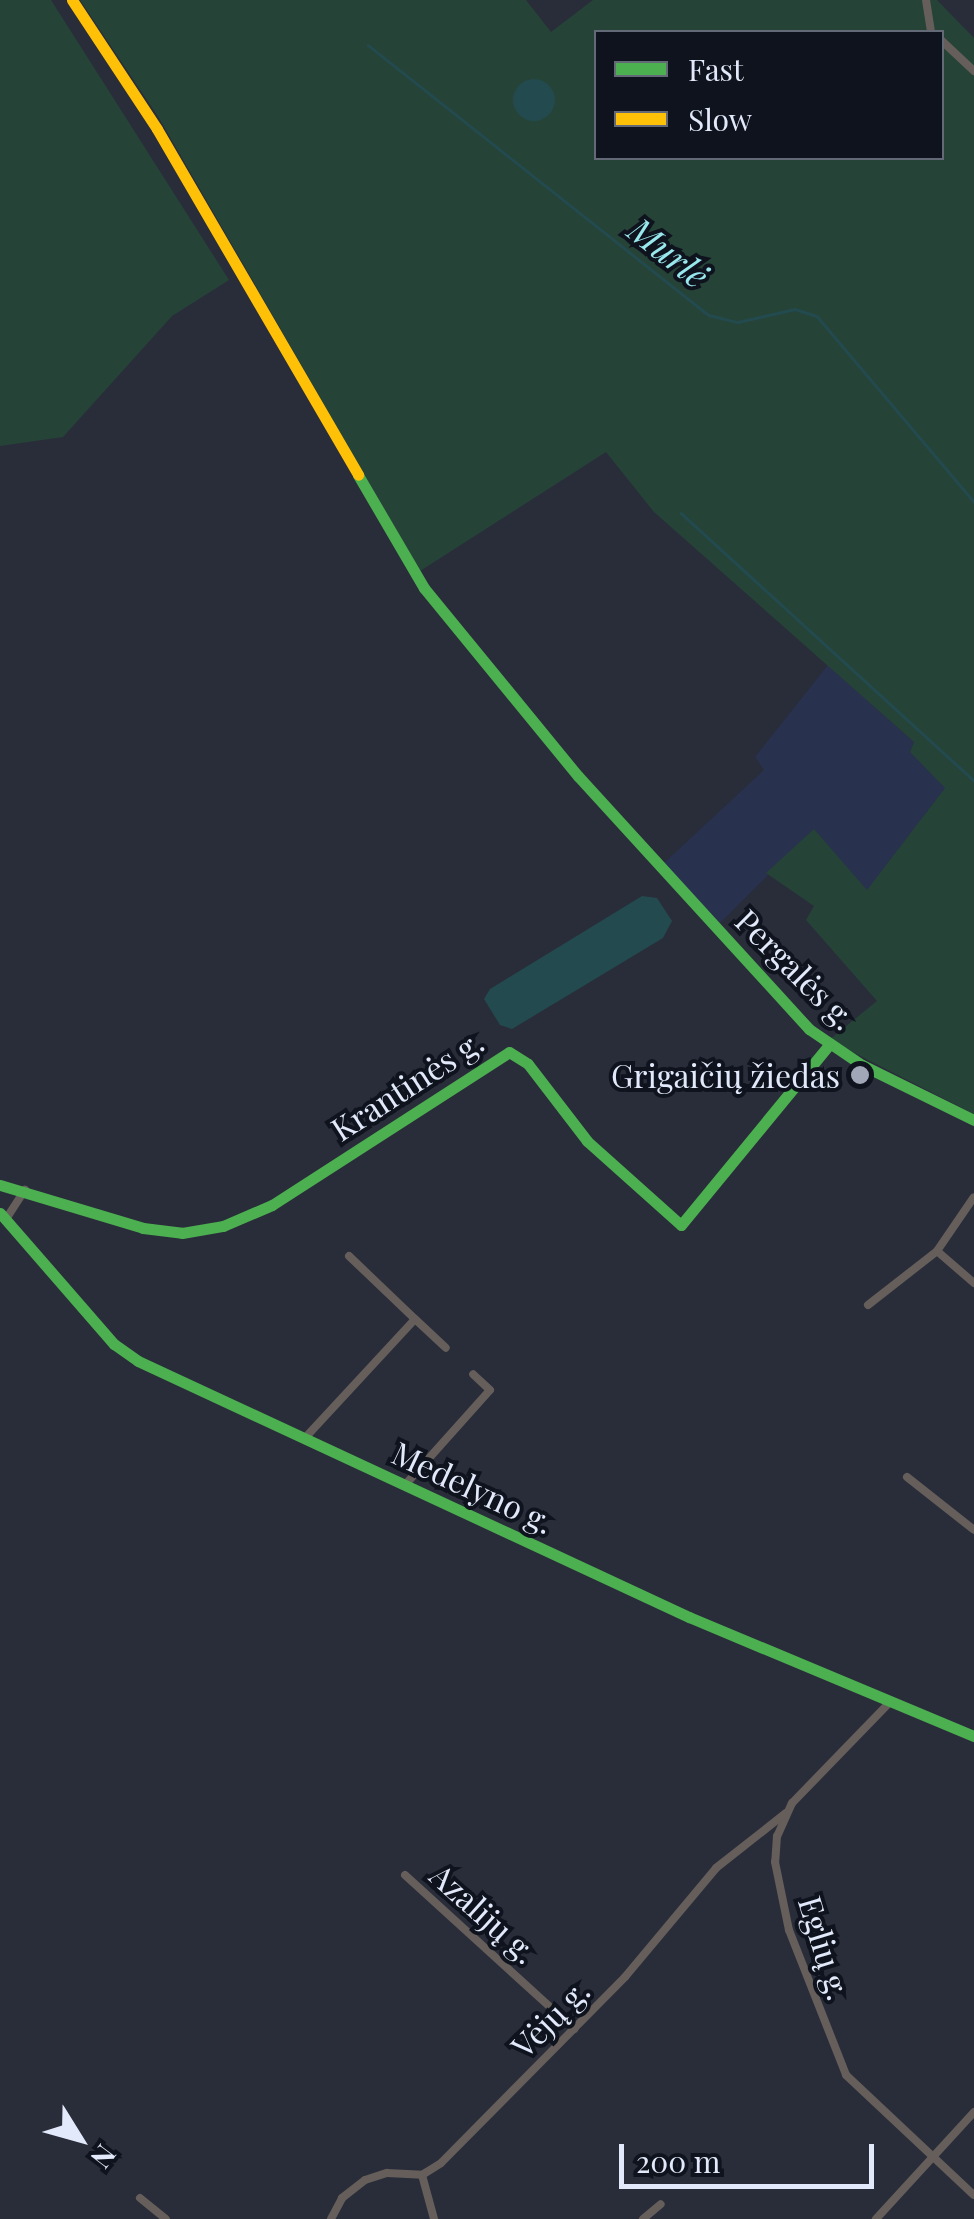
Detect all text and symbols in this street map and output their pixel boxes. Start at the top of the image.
legend [594,30,944,160]
text: Fast [688,49,744,89]
text: Slow [688,99,752,139]
water label: Murlė [621,208,717,296]
street label: Pergalės g. [728,901,864,1037]
street label: Krantinės g. [324,1022,490,1148]
place label: Grigaičių žiedas [611,1056,840,1094]
marker: Grigaičių žiedas [849,1064,871,1086]
street label: Medelyno g. [386,1433,560,1541]
street label: Azalijų g. [423,1855,545,1971]
street label: Eglių g. [791,1891,859,2005]
street label: Vėjų g. [503,1971,597,2065]
north arrow [30,2089,130,2189]
scale bar [624,2124,879,2186]
text: N [83,2138,125,2177]
text: 200 m [636,2141,720,2181]

